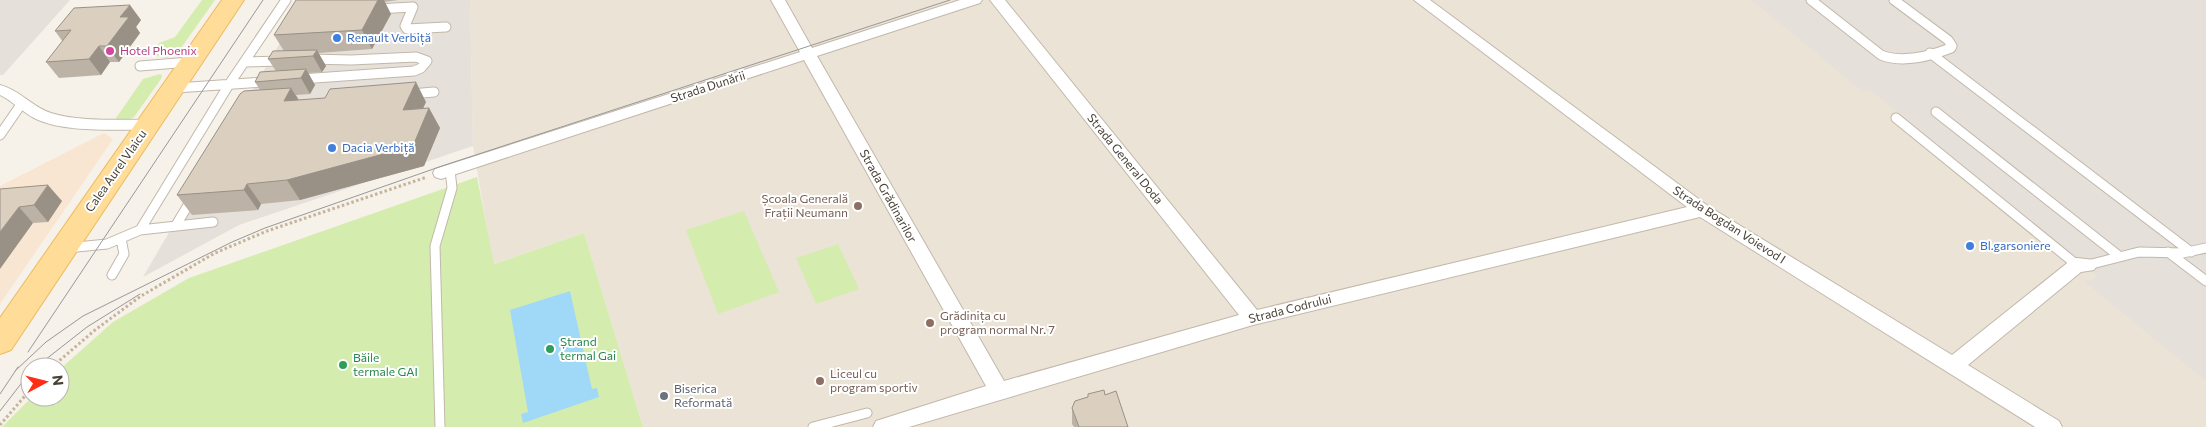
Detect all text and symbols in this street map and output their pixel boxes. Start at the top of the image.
place label: Renault Verbiță [347,30,431,45]
marker: Renault Verbiță [331,32,343,44]
place label: Hotel Phoenix [120,43,197,57]
marker: Hotel Phoenix [104,45,116,57]
street label: Strada Dunării [668,67,747,105]
street label: Strada General Doda [1085,110,1167,206]
street label: Calea Aurel Vlaicu [82,127,149,214]
place label: Dacia Verbiță [342,140,415,155]
marker: Dacia Verbiță [326,142,338,154]
street label: Strada Grădinarilor [858,147,920,245]
street label: Strada Bogdan Voievod I [1671,182,1789,266]
place label: Școala Generală Frații Neumann [761,191,848,220]
marker: Școala Generală Frații Neumann [852,200,864,212]
place label: Bl.garsoniere [1980,238,2051,252]
marker: Bl.garsoniere [1964,240,1976,252]
street label: Strada Codrului [1247,291,1333,325]
place label: Grădinița cu program normal Nr. 7 [940,308,1055,336]
marker: Grădinița cu program normal Nr. 7 [924,317,936,329]
place label: Ștrand termal Gai [560,334,616,362]
marker: Ștrand termal Gai [544,343,556,355]
place label: Băile termale GAI [353,350,418,378]
north arrow [20,357,70,407]
marker: Băile termale GAI [337,359,349,371]
place label: Liceul cu program sportiv [830,366,918,394]
text: N [49,374,67,387]
marker: Liceul cu program sportiv [814,375,826,387]
place label: Biserica Reformată [674,381,732,409]
marker: Biserica Reformată [658,390,670,402]

